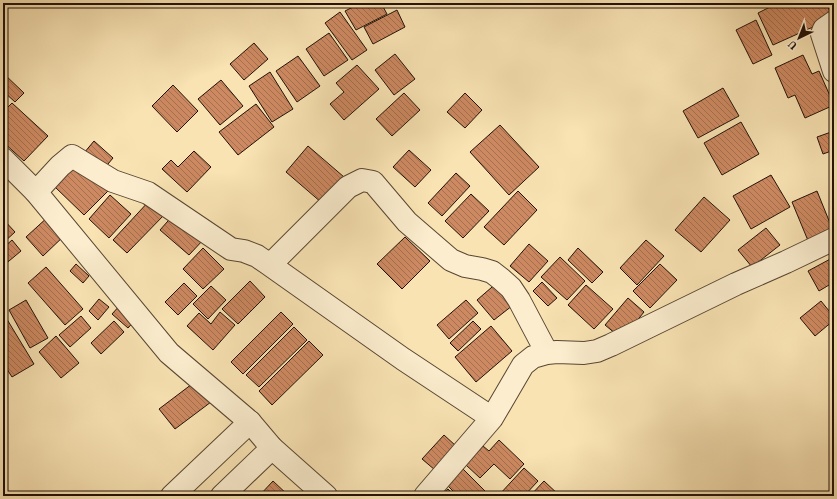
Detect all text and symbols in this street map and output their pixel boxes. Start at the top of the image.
north arrow [779,18,819,58]
text: U [785,36,801,52]

